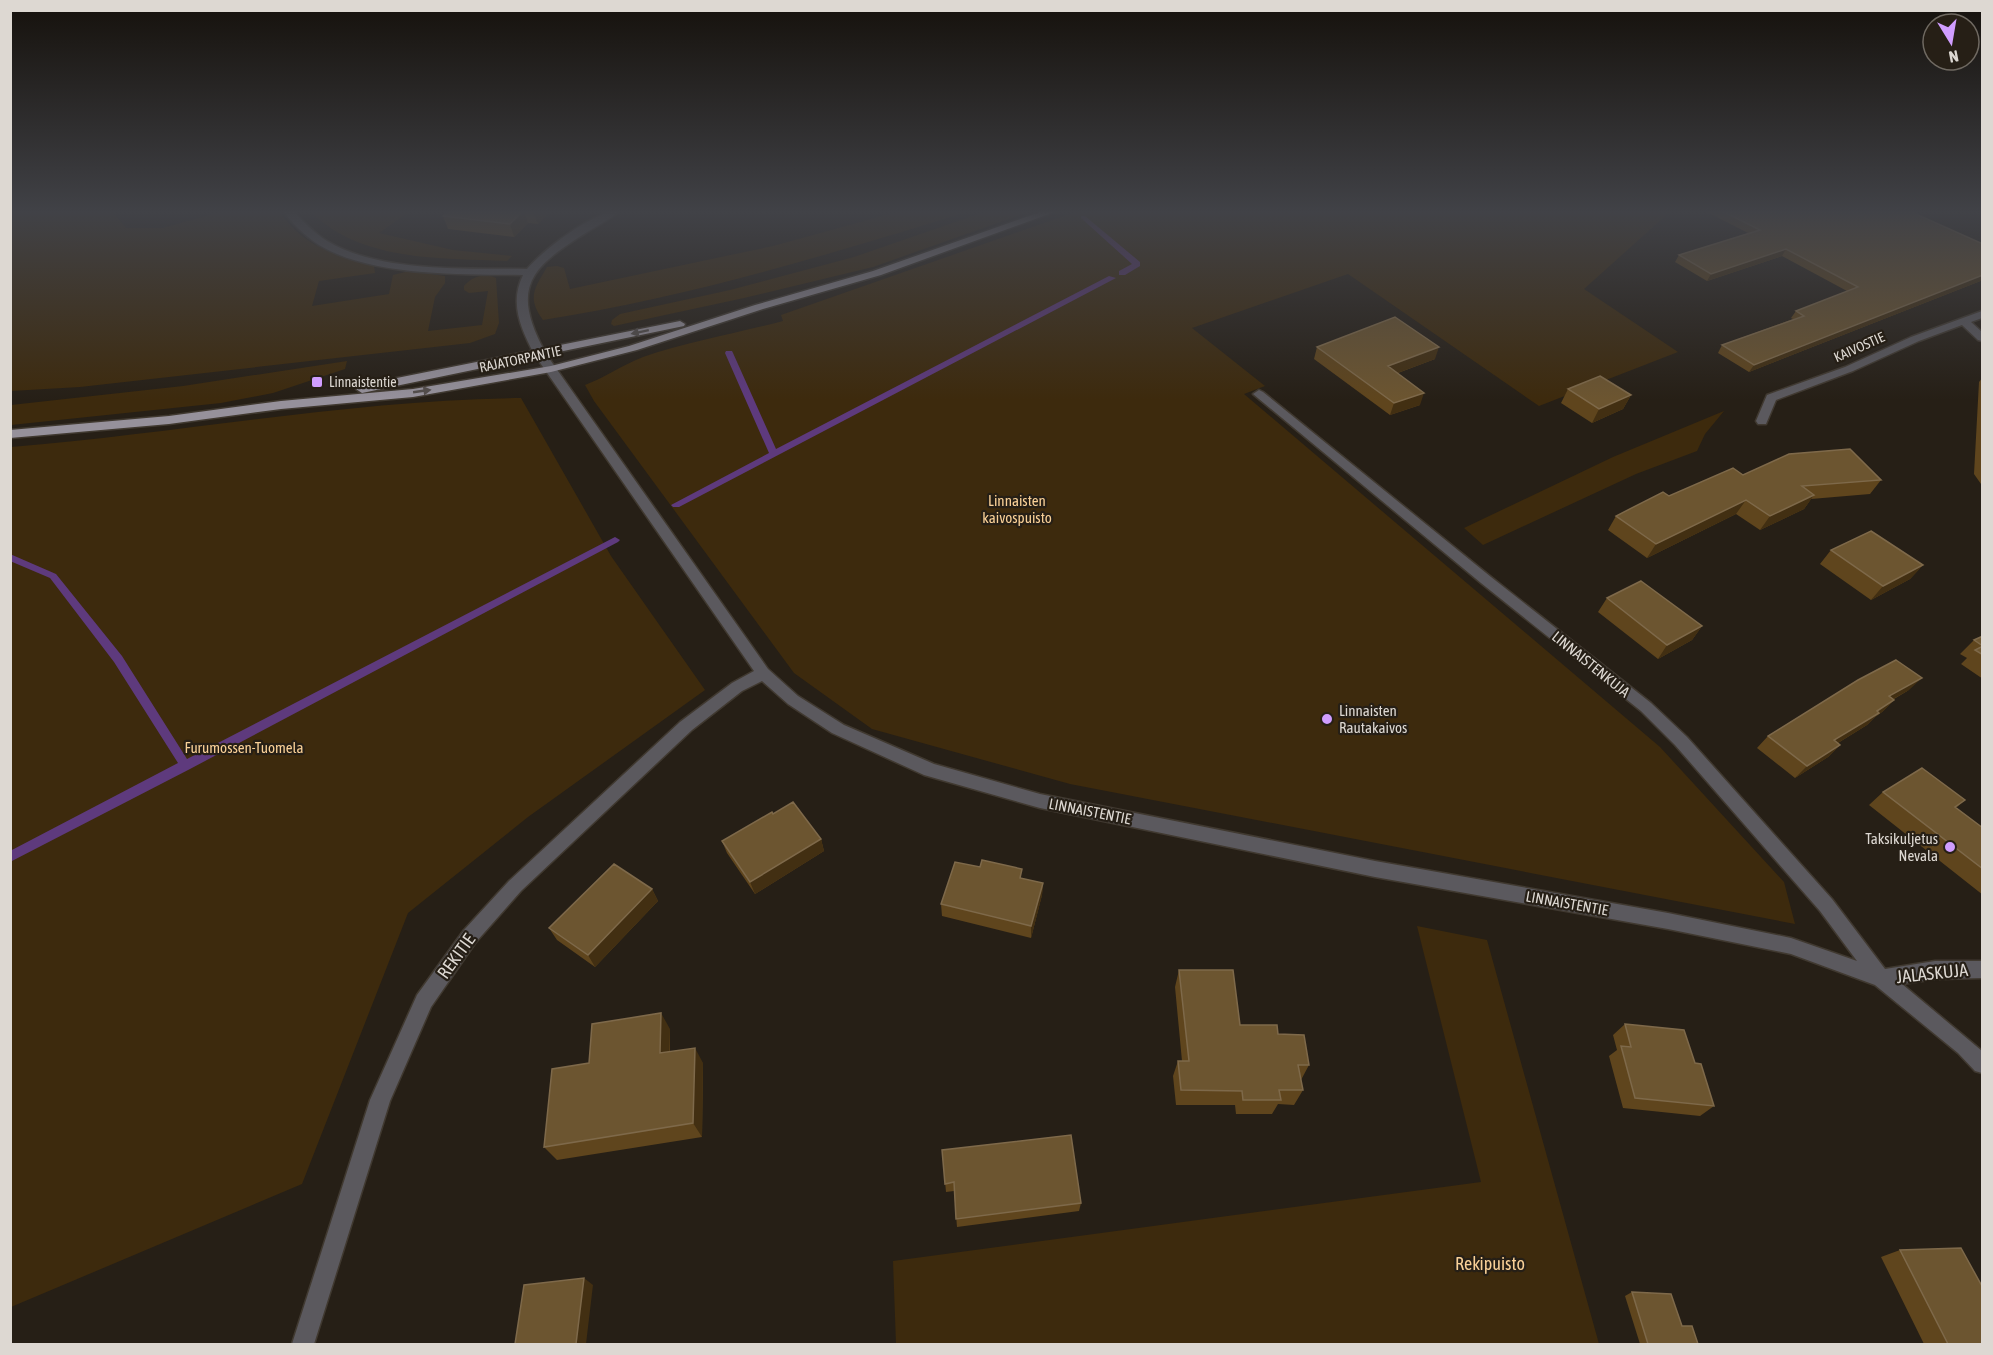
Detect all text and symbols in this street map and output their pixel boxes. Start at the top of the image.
north arrow [1921,12,1981,72]
text: N [1948,47,1960,66]
one-way arrow [631,328,649,338]
street label: KAIVOSTIE [1831,329,1887,365]
street label: RAJATORPANTIE [478,343,562,375]
place label: Linnaistentie [329,374,397,390]
marker: Linnaistentie [310,375,324,389]
one-way arrow [413,387,432,396]
park label: Linnaisten kaivospuisto [982,492,1052,526]
street label: LINNAISTENKUJA [1549,628,1634,701]
place label: Linnaisten Rautakaivos [1339,702,1407,736]
marker: Linnaisten Rautakaivos [1320,712,1334,726]
park label: Furumossen-Tuomela [184,739,304,756]
street label: LINNAISTENTIE [1047,795,1133,827]
place label: Taksikuljetus Nevala [1865,830,1938,864]
marker: Taksikuljetus Nevala [1943,840,1957,854]
street label: LINNAISTENTIE [1524,887,1610,919]
street label: REKITIE [433,929,479,982]
street label: JALASKUJA [1895,959,1969,987]
park label: Rekipuisto [1455,1253,1525,1274]

